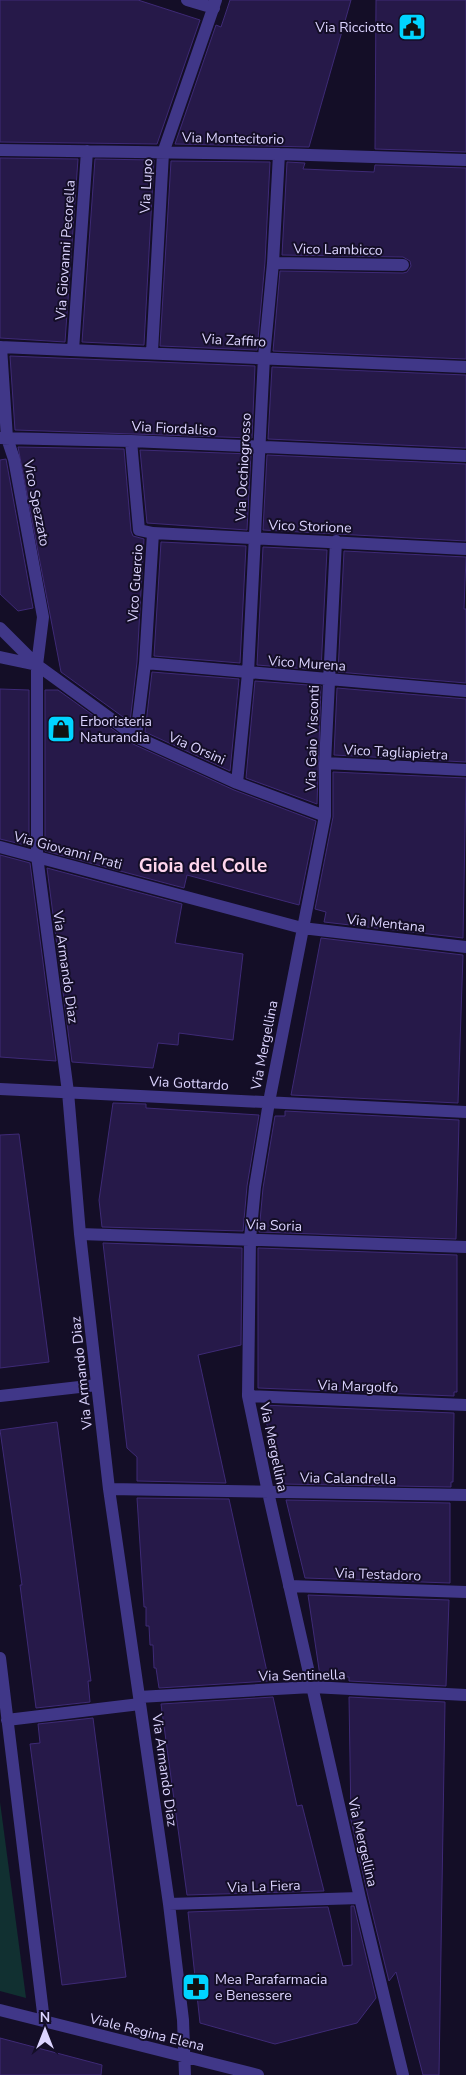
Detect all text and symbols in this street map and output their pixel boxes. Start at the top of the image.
public building icon: Via Ricciotto [397,12,427,42]
place label: Via Ricciotto [314,18,393,37]
street label: Via Montecitorio [181,128,285,149]
street label: Via Lupo [136,158,157,215]
street label: Via Giovanni Pecorella [51,179,80,322]
street label: Vico Lambicco [292,239,383,260]
street label: Via Zaffiro [200,329,267,352]
street label: Via Occhiogrosso [231,412,256,523]
street label: Via Fiordaliso [130,417,217,440]
street label: Vico Spezzato [19,457,54,548]
street label: Vico Storione [267,516,352,537]
street label: Vico Guercio [123,543,148,624]
street label: Vico Murena [266,651,347,676]
street label: Via Gaio Visconti [301,685,324,792]
place label: Erboristeria Naturandia [80,712,152,747]
shop icon: Erboristeria Naturandia [46,714,76,744]
street label: Via Orsini [164,727,228,769]
street label: Vico Tagliapietra [342,740,449,765]
street label: Via Giovanni Prati [11,827,124,874]
district label: Gioia del Colle [139,853,267,879]
street label: Via Armando Diaz [48,909,83,1025]
street label: Via Mentana [345,910,426,937]
street label: Via Mergellina [246,999,282,1092]
street label: Via Gottardo [148,1072,229,1095]
street label: Via Soria [245,1215,302,1236]
street label: Via Armando Diaz [66,1315,97,1431]
street label: Via Margolfo [316,1376,399,1397]
street label: Via Mergellina [255,1400,292,1493]
street label: Via Calandrella [299,1468,396,1489]
street label: Via Testadoro [333,1563,422,1586]
street label: Via Sentinella [257,1665,346,1686]
street label: Via Armando Diaz [147,1712,182,1828]
street label: Via Mergellina [343,1795,382,1888]
street label: Via La Fiera [226,1876,301,1897]
place label: Mea Parafarmacia e Benessere [215,1970,327,2005]
pharmacy icon: Mea Parafarmacia e Benessere [181,1972,211,2002]
north arrow [20,2005,70,2055]
text: N [40,2008,50,2027]
street label: Viale Regina Elena [87,2009,206,2056]

